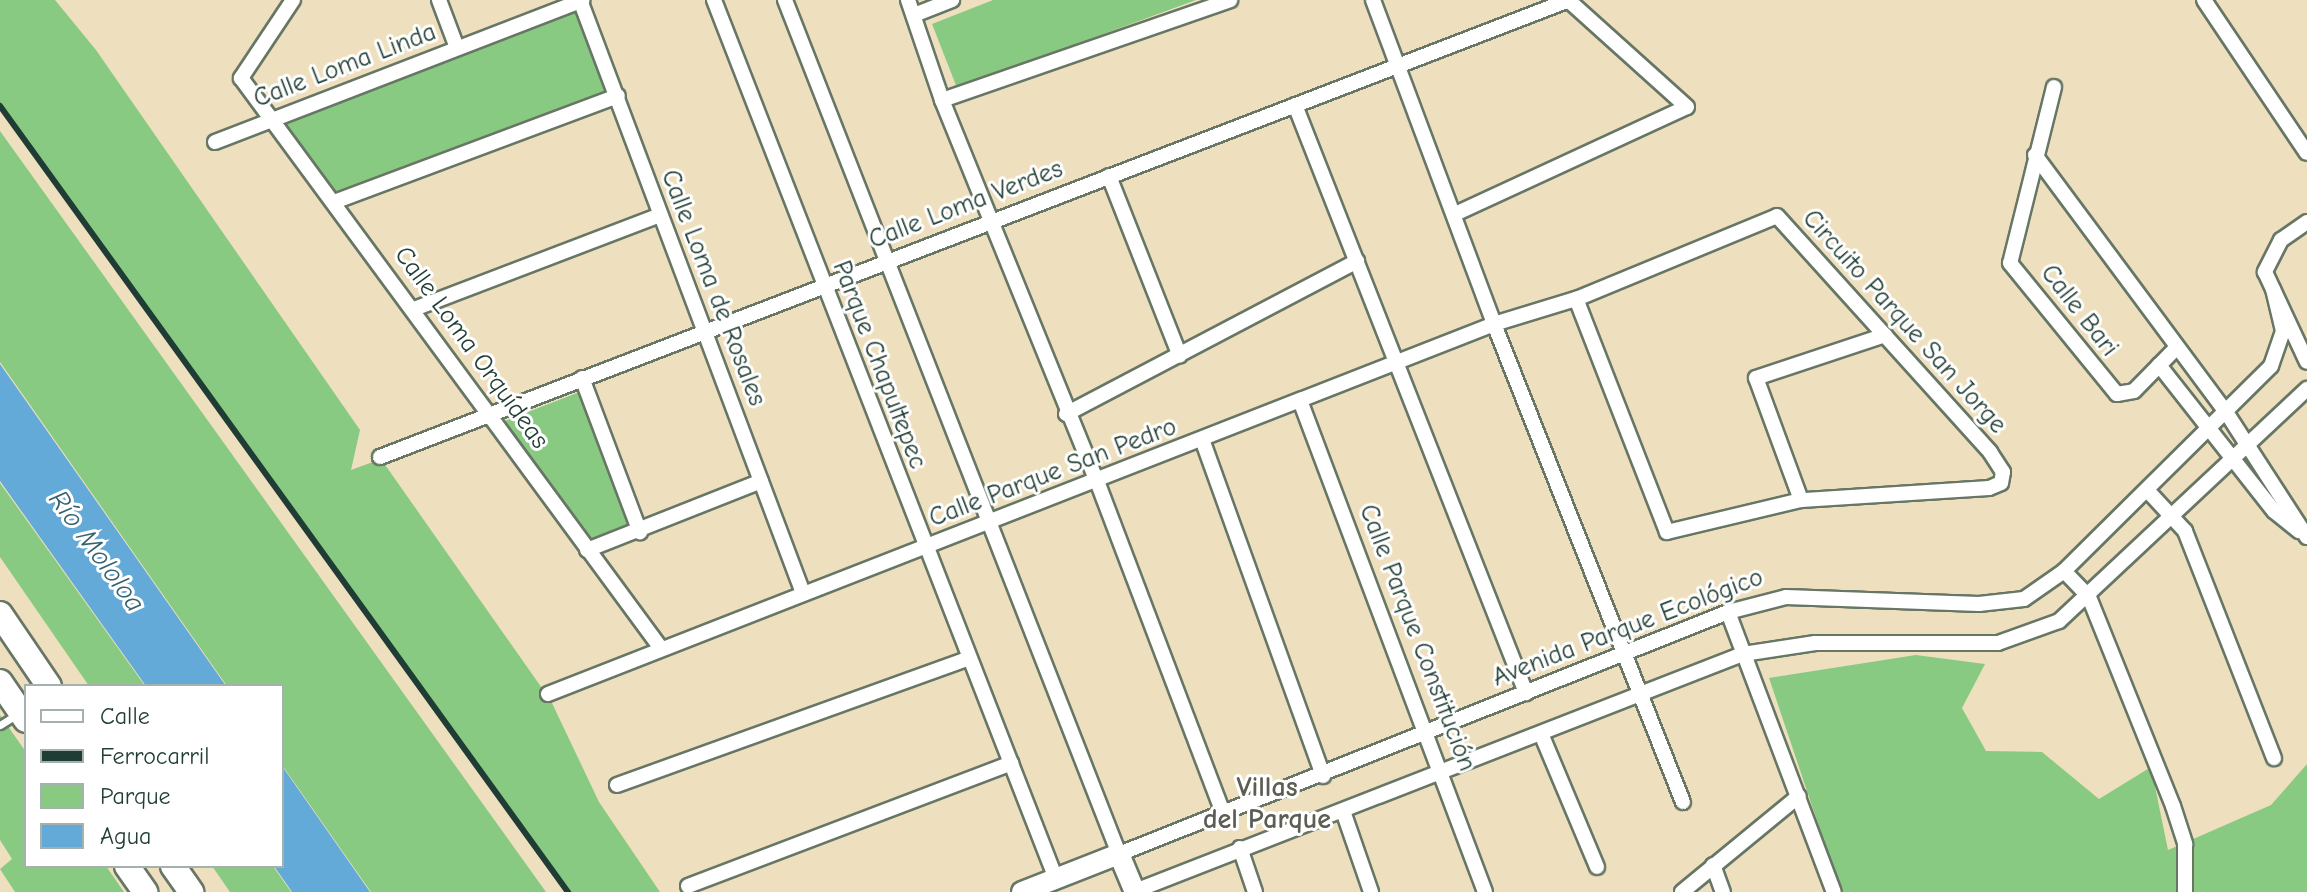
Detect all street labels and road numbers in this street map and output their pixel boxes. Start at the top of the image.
street label: Calle Loma Linda [249,17,441,115]
street label: Calle Loma Verdes [865,154,1067,256]
street label: Calle Loma de Rosales [654,166,772,410]
street label: Circuito Parque San Jorge [1795,204,2013,440]
street label: Calle Loma Orquídeas [387,241,555,455]
street label: Parque Chapultepec [825,257,933,473]
street label: Calle Bari [2033,259,2125,363]
street label: Calle Parque San Pedro [925,411,1181,535]
street label: Calle Parque Constitución [1352,500,1482,776]
street label: Avenida Parque Ecológico [1488,562,1768,694]

